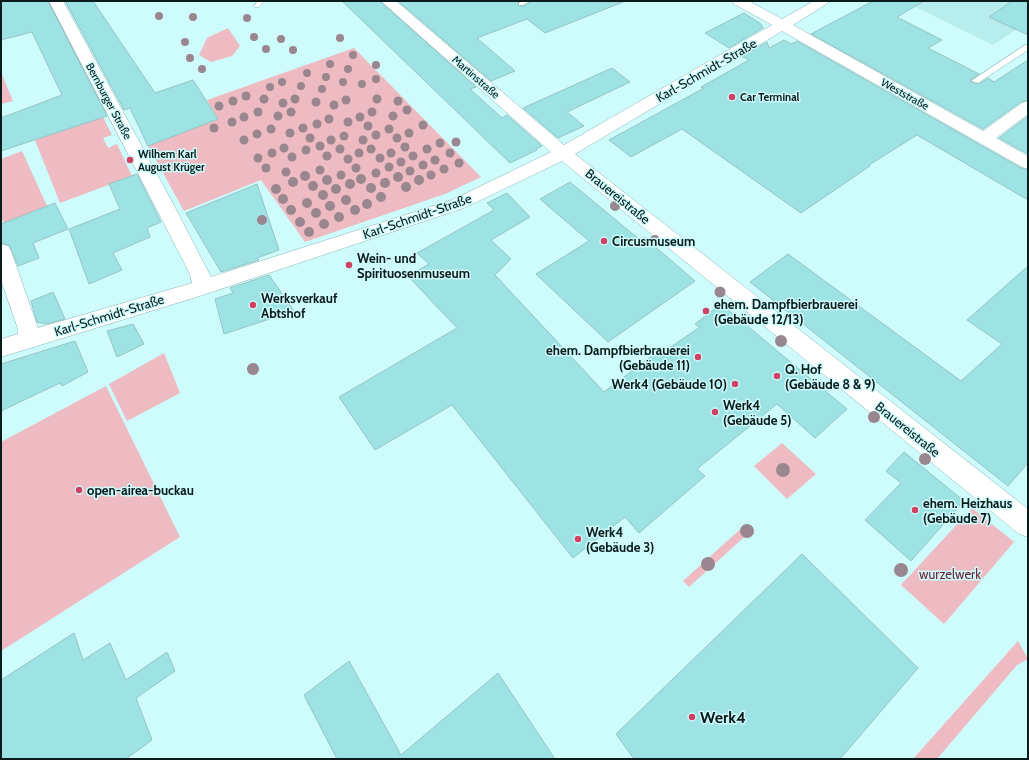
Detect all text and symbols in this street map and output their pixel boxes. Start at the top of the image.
street label: Karl-Schmidt-Straße [653,34,760,105]
street label: Martinstraße [449,52,503,102]
street label: Bernburger Straße [83,60,135,142]
street label: Weststraße [879,75,932,113]
place label: Car Terminal [740,90,800,104]
marker: Car Terminal [727,92,737,102]
place label: Wilhem Karl August Krüger [138,147,205,174]
marker: Wilhem Karl August Krüger [125,155,135,165]
street label: Brauereistraße [582,165,654,227]
street label: Karl-Schmidt-Straße [361,190,474,242]
place label: Circusmuseum [612,233,695,249]
marker: Circusmuseum [599,236,609,246]
place label: Wein- und Spirituosenmuseum [357,250,470,281]
marker: Wein- und Spirituosenmuseum [344,260,354,270]
place label: Werksverkauf Abtshof [261,290,338,321]
street label: Karl-Schmidt-Straße [52,291,166,339]
place label: ehem. Dampfbierbrauerei (Gebäude 12/13) [714,296,858,327]
marker: Werksverkauf Abtshof [248,300,258,310]
marker: ehem. Dampfbierbrauerei (Gebäude 12/13) [701,306,711,316]
place label: ehem. Dampfbierbrauerei (Gebäude 11) [546,342,690,373]
marker: ehem. Dampfbierbrauerei (Gebäude 11) [693,352,703,362]
place label: Q. Hof (Gebäude 8 & 9) [785,361,875,392]
marker: Q. Hof (Gebäude 8 & 9) [772,371,782,381]
place label: Werk4 (Gebäude 10) [611,376,727,392]
marker: Werk4 (Gebäude 10) [730,379,740,389]
place label: Werk4 (Gebäude 5) [723,397,792,428]
street label: Brauereistraße [872,398,944,460]
marker: Werk4 (Gebäude 5) [710,407,720,417]
place label: open-airea-buckau [87,482,194,498]
marker: open-airea-buckau [74,485,84,495]
place label: ehem. Heizhaus (Gebäude 7) [923,495,1013,526]
marker: ehem. Heizhaus (Gebäude 7) [910,505,920,515]
place label: Werk4 (Gebäude 3) [586,524,654,555]
marker: Werk4 (Gebäude 3) [573,534,583,544]
park label: wurzelwerk [919,566,981,582]
place label: Werk4 [700,708,746,727]
marker: Werk4 [687,712,697,722]

